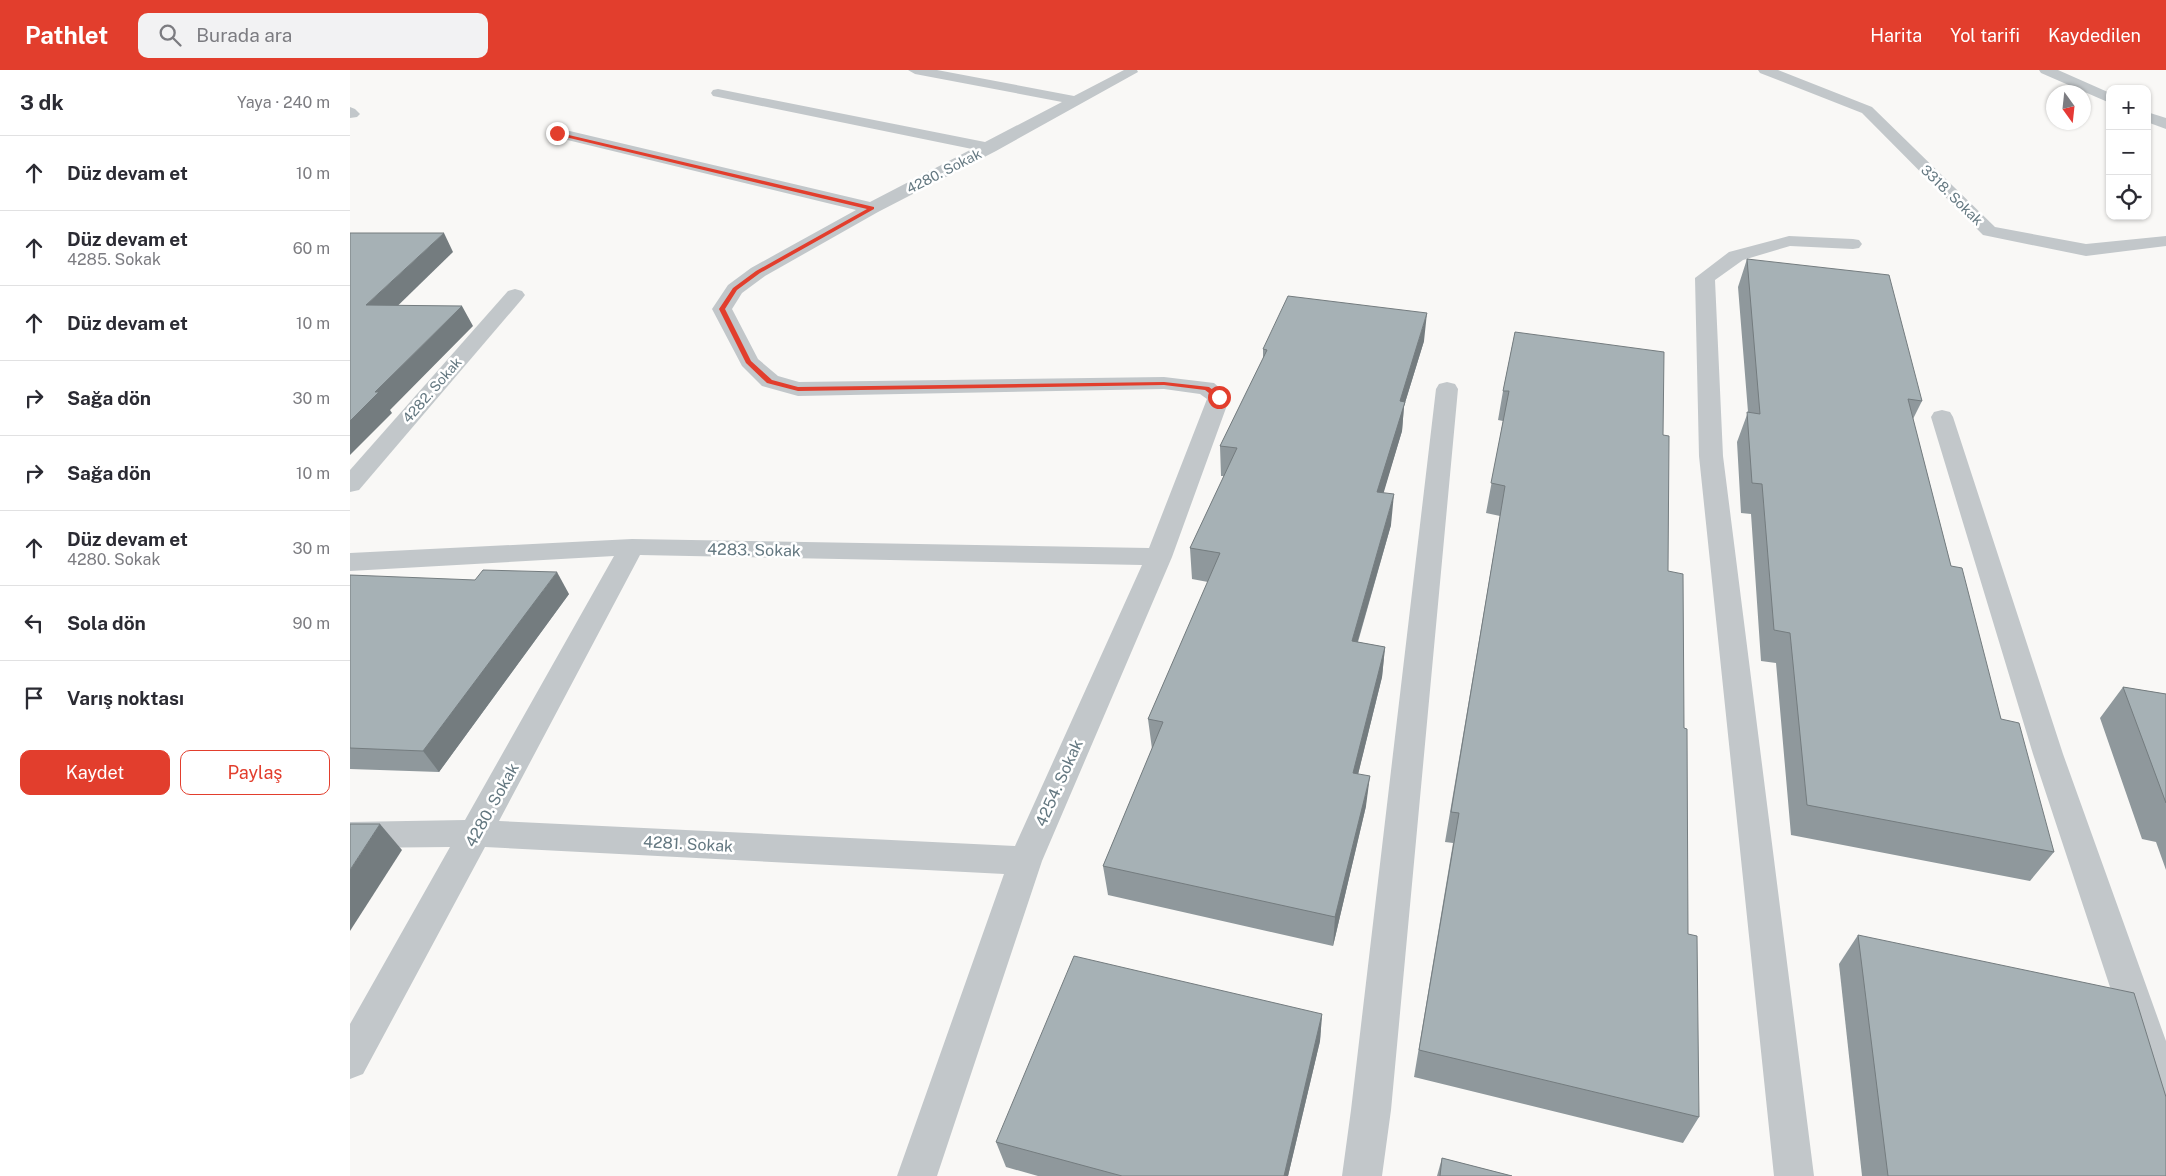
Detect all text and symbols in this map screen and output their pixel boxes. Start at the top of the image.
search box [138,13,488,58]
text: Pathlet [25,21,108,49]
icon: search [156,21,184,49]
text: Burada ara [196,24,292,46]
text: Harita [1870,25,1922,46]
text: Yol tarifi [1950,25,2020,46]
text: Kaydedilen [2048,25,2141,46]
north arrow [2046,85,2091,130]
map controls [2106,85,2151,220]
button: + [2106,85,2151,130]
text: 3 dk [20,90,64,115]
text: Yaya · 240 m [237,93,330,112]
route end [546,122,569,145]
button: − [2106,130,2151,175]
street label: 4280. Sokak [904,145,984,197]
icon: ahead [20,159,48,187]
text: Düz devam et [67,162,188,184]
street label: 3318. Sokak [1918,162,1986,228]
text: 10 m [296,164,330,183]
button: locate [2106,175,2151,220]
text: Düz devam et [67,228,188,250]
icon: ahead [20,234,48,262]
text: 60 m [293,239,330,258]
text: 4285. Sokak [67,250,161,269]
icon: ahead [20,309,48,337]
text: Düz devam et [67,312,188,334]
text: 10 m [296,314,330,333]
street label: 4282. Sokak [399,354,465,426]
icon: right [20,384,48,412]
route start [1208,386,1231,409]
text: Sağa dön [67,387,151,409]
text: 30 m [293,389,330,408]
icon: right [20,459,48,487]
text: Sağa dön [67,462,151,484]
text: 10 m [296,464,330,483]
text: Düz devam et [67,528,188,550]
icon: ahead [20,534,48,562]
text: 30 m [293,539,330,558]
street label: 4283. Sokak [707,540,801,560]
text: 4280. Sokak [67,550,160,569]
icon: left [20,609,48,637]
text: Sola dön [67,612,146,634]
text: 90 m [293,614,330,633]
icon: arrive [20,684,48,712]
text: Varış noktası [67,687,184,709]
street label: 4254. Sokak [1031,736,1087,830]
button: Kaydet [20,750,170,795]
button: Paylaş [180,750,330,795]
street label: 4280. Sokak [461,760,523,850]
street label: 4281. Sokak [642,832,734,856]

